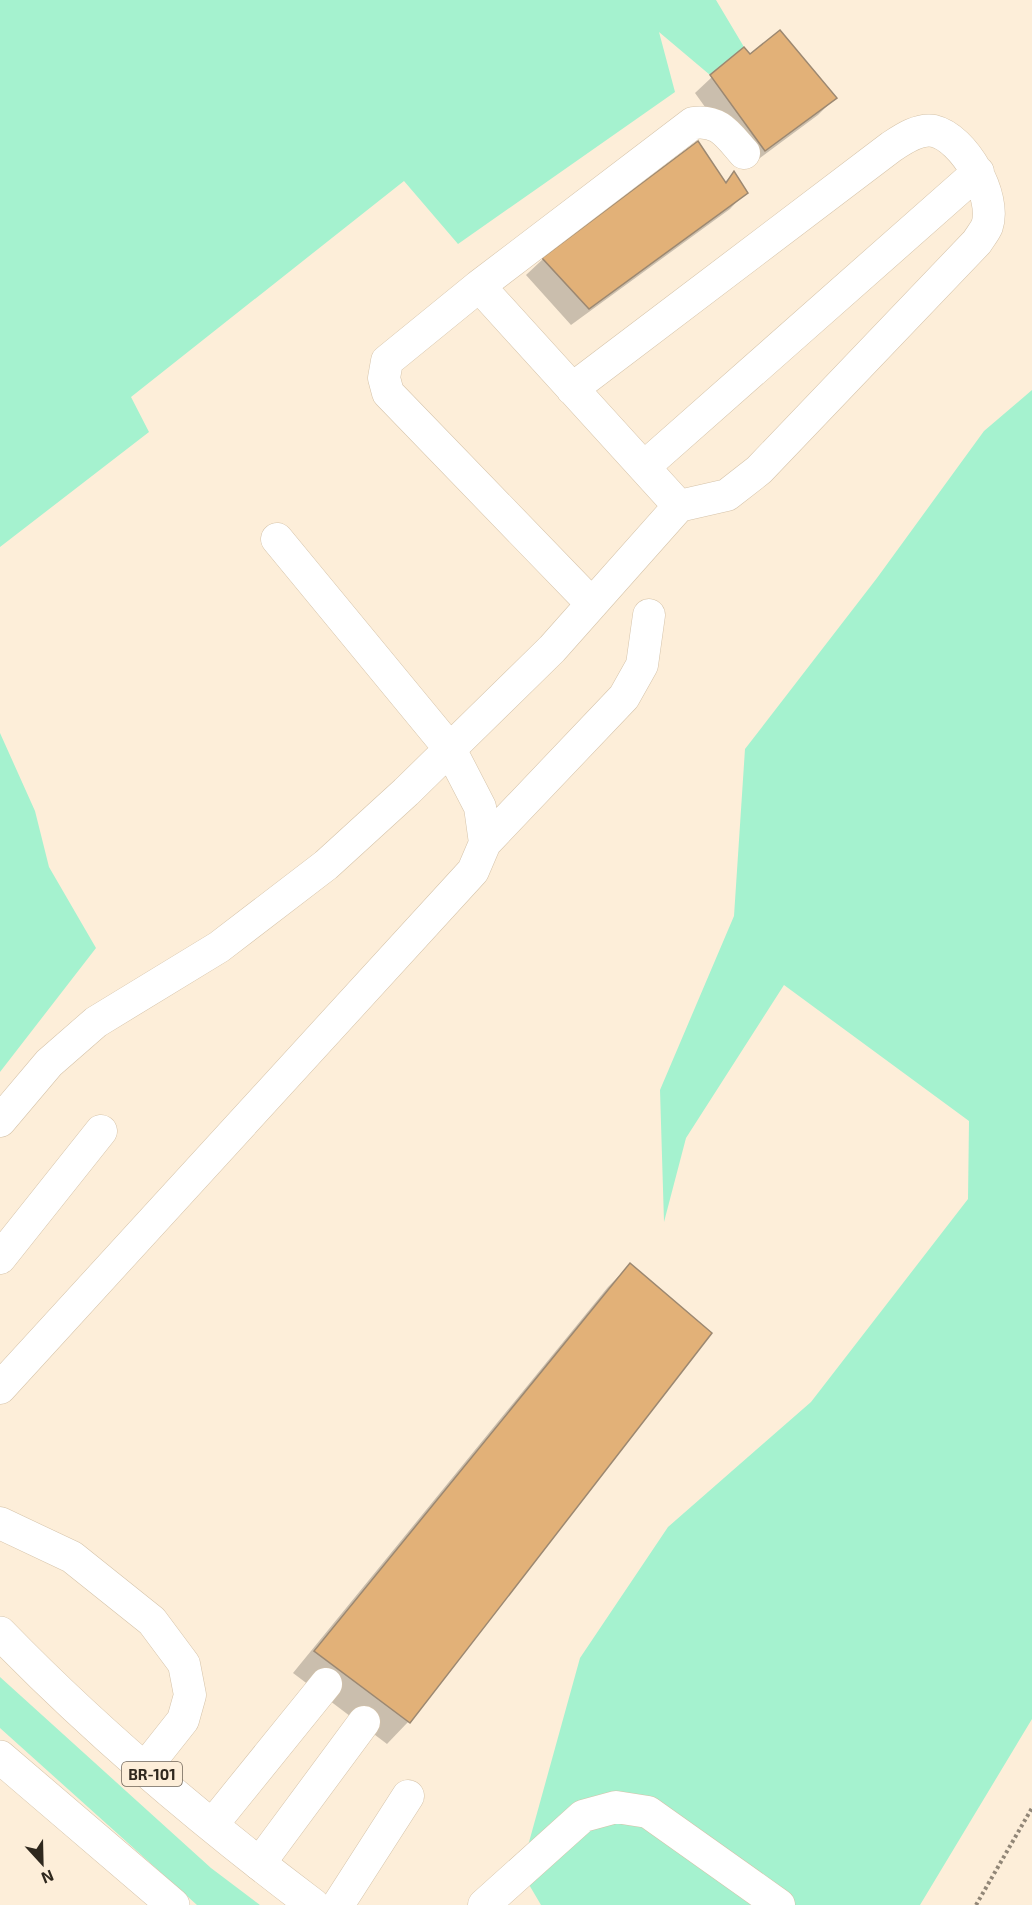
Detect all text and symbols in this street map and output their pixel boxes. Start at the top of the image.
road number: BR-101 [122,1762,182,1786]
north arrow [12,1833,72,1893]
text: N [39,1866,57,1888]

